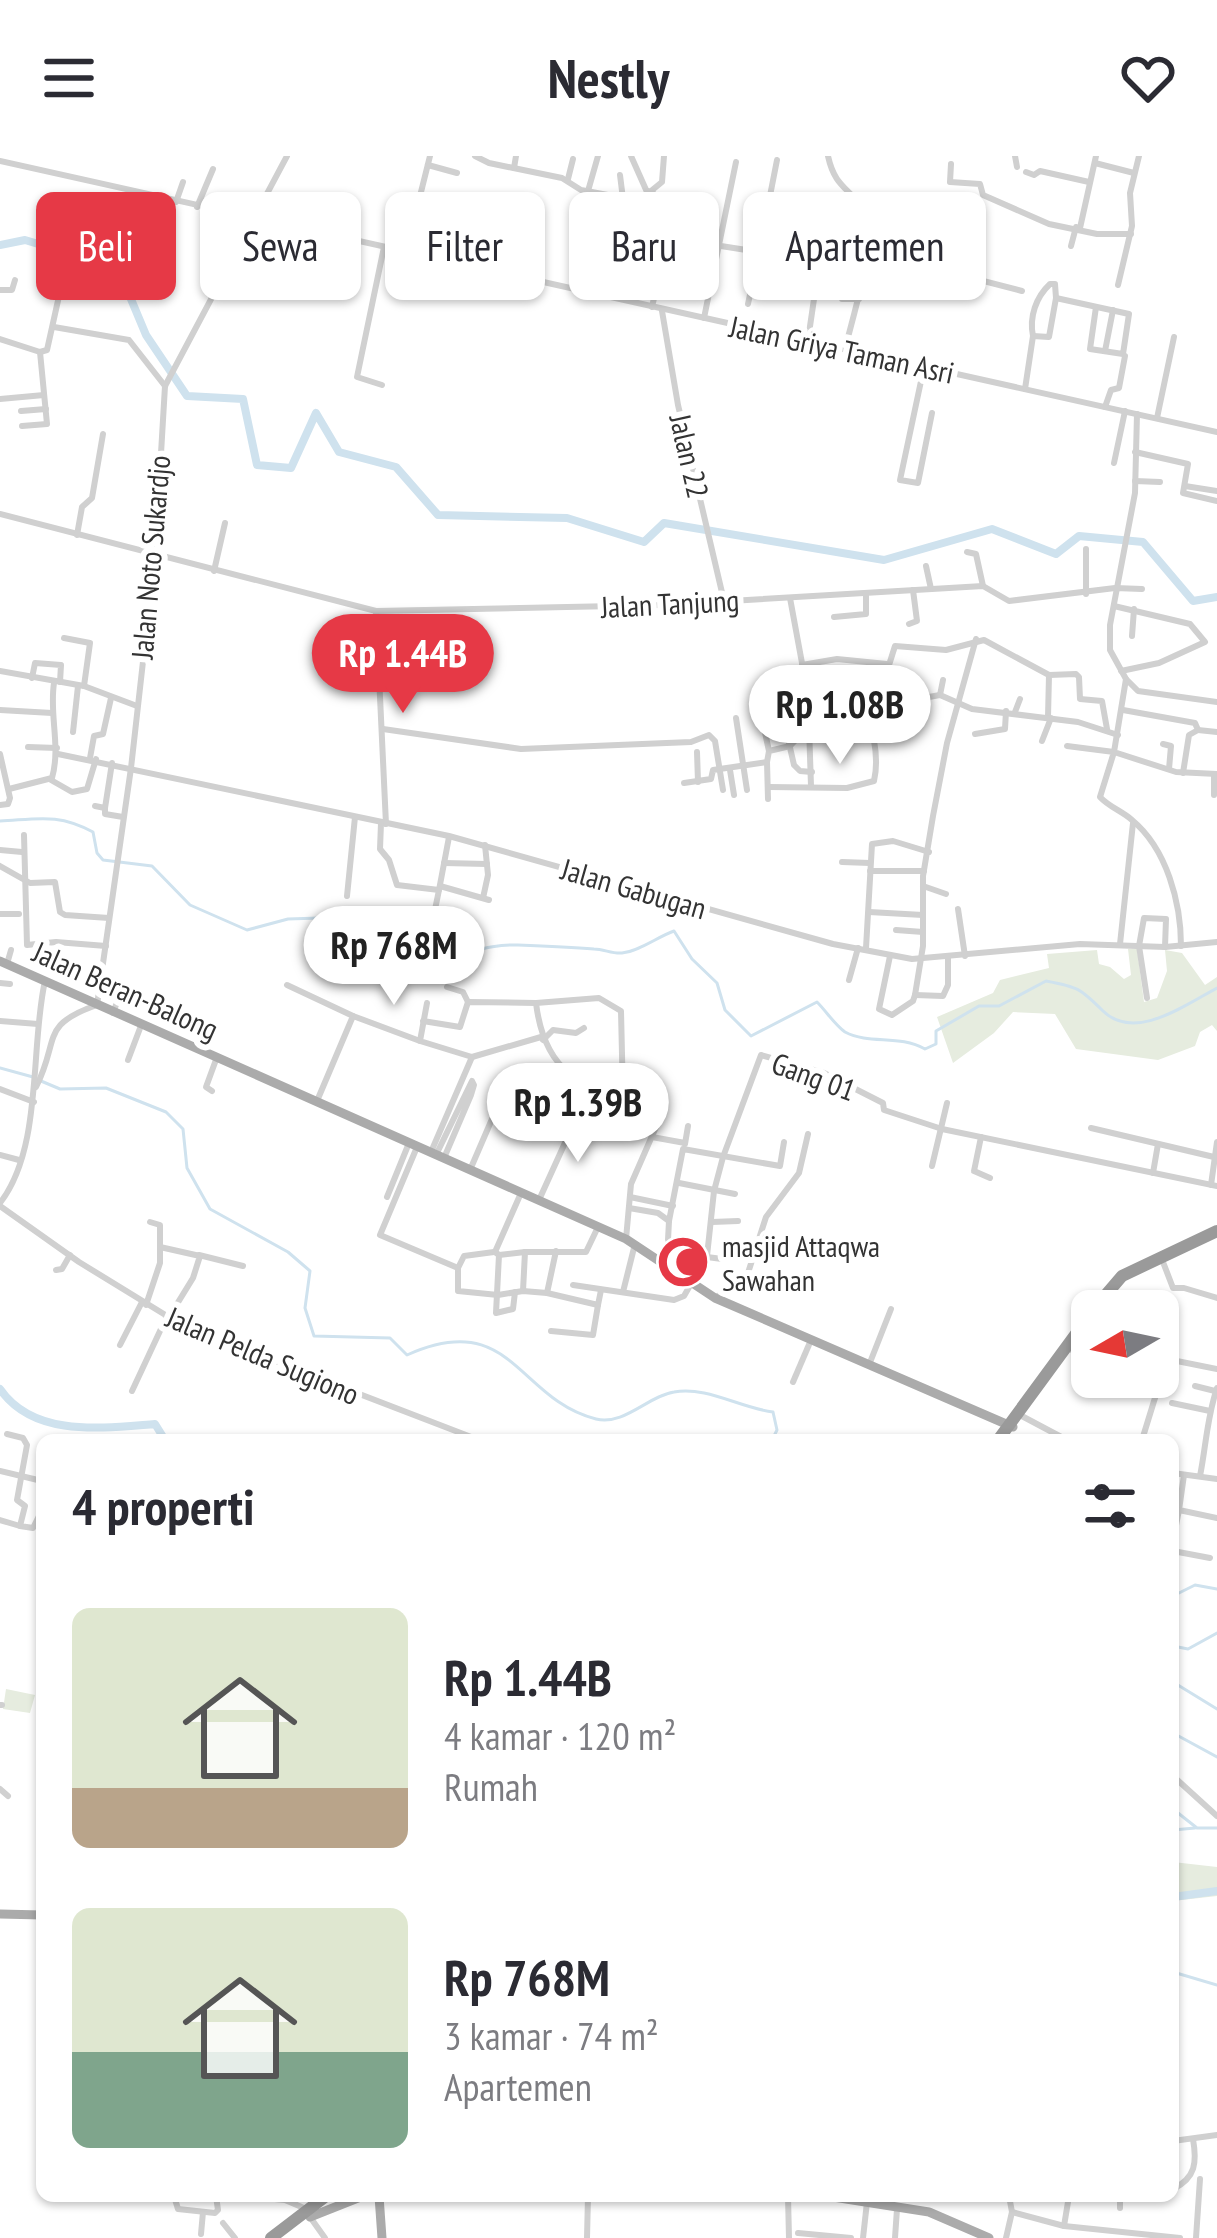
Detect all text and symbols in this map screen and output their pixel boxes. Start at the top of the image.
text: Nestly [548,43,669,113]
icon: menu [36,45,102,111]
icon: heart [1115,45,1181,111]
chip: Beli [36,192,176,300]
chip: Sewa [200,192,361,300]
chip: Filter [385,192,545,300]
chip: Baru [569,192,719,300]
chip: Apartemen [743,192,986,300]
street label: Jalan Griya Taman Asri [725,306,958,392]
street label: Jalan 22 [661,409,719,502]
street label: Jalan Noto Sukardjo [122,454,178,661]
street label: Jalan Tanjung [599,580,740,626]
pin: Rp 1.44B [279,614,527,716]
text: Rp 1.44B [339,627,467,678]
pin: Rp 1.08B [716,665,964,767]
text: Rp 1.08B [776,678,904,729]
street label: Jalan Gabugan [556,848,711,927]
pin: Rp 768M [283,906,505,1008]
text: Rp 768M [331,919,457,970]
street label: Jalan Beran-Balong [26,931,225,1048]
street label: Gang 01 [767,1043,861,1109]
pin: Rp 1.39B [454,1063,702,1165]
text: Rp 1.39B [514,1076,642,1127]
place label: masjid Attaqwa Sawahan [722,1226,880,1299]
mosque icon: masjid Attaqwa Sawahan [655,1234,711,1290]
north arrow [1071,1290,1179,1398]
map controls [1071,1290,1179,1398]
street label: Jalan Pelda Sugiono [160,1296,365,1413]
text: 4 properti [72,1473,254,1539]
icon: filters [1077,1473,1143,1539]
text: Rp 1.44B [444,1644,612,1710]
icon: home [168,1656,312,1800]
text: 4 kamar · 120 m² [444,1710,676,1761]
text: Rumah [444,1761,538,1812]
text: Rp 768M [444,1944,610,2010]
icon: home [168,1956,312,2100]
text: 3 kamar · 74 m² [444,2010,659,2061]
text: Apartemen [444,2061,592,2112]

